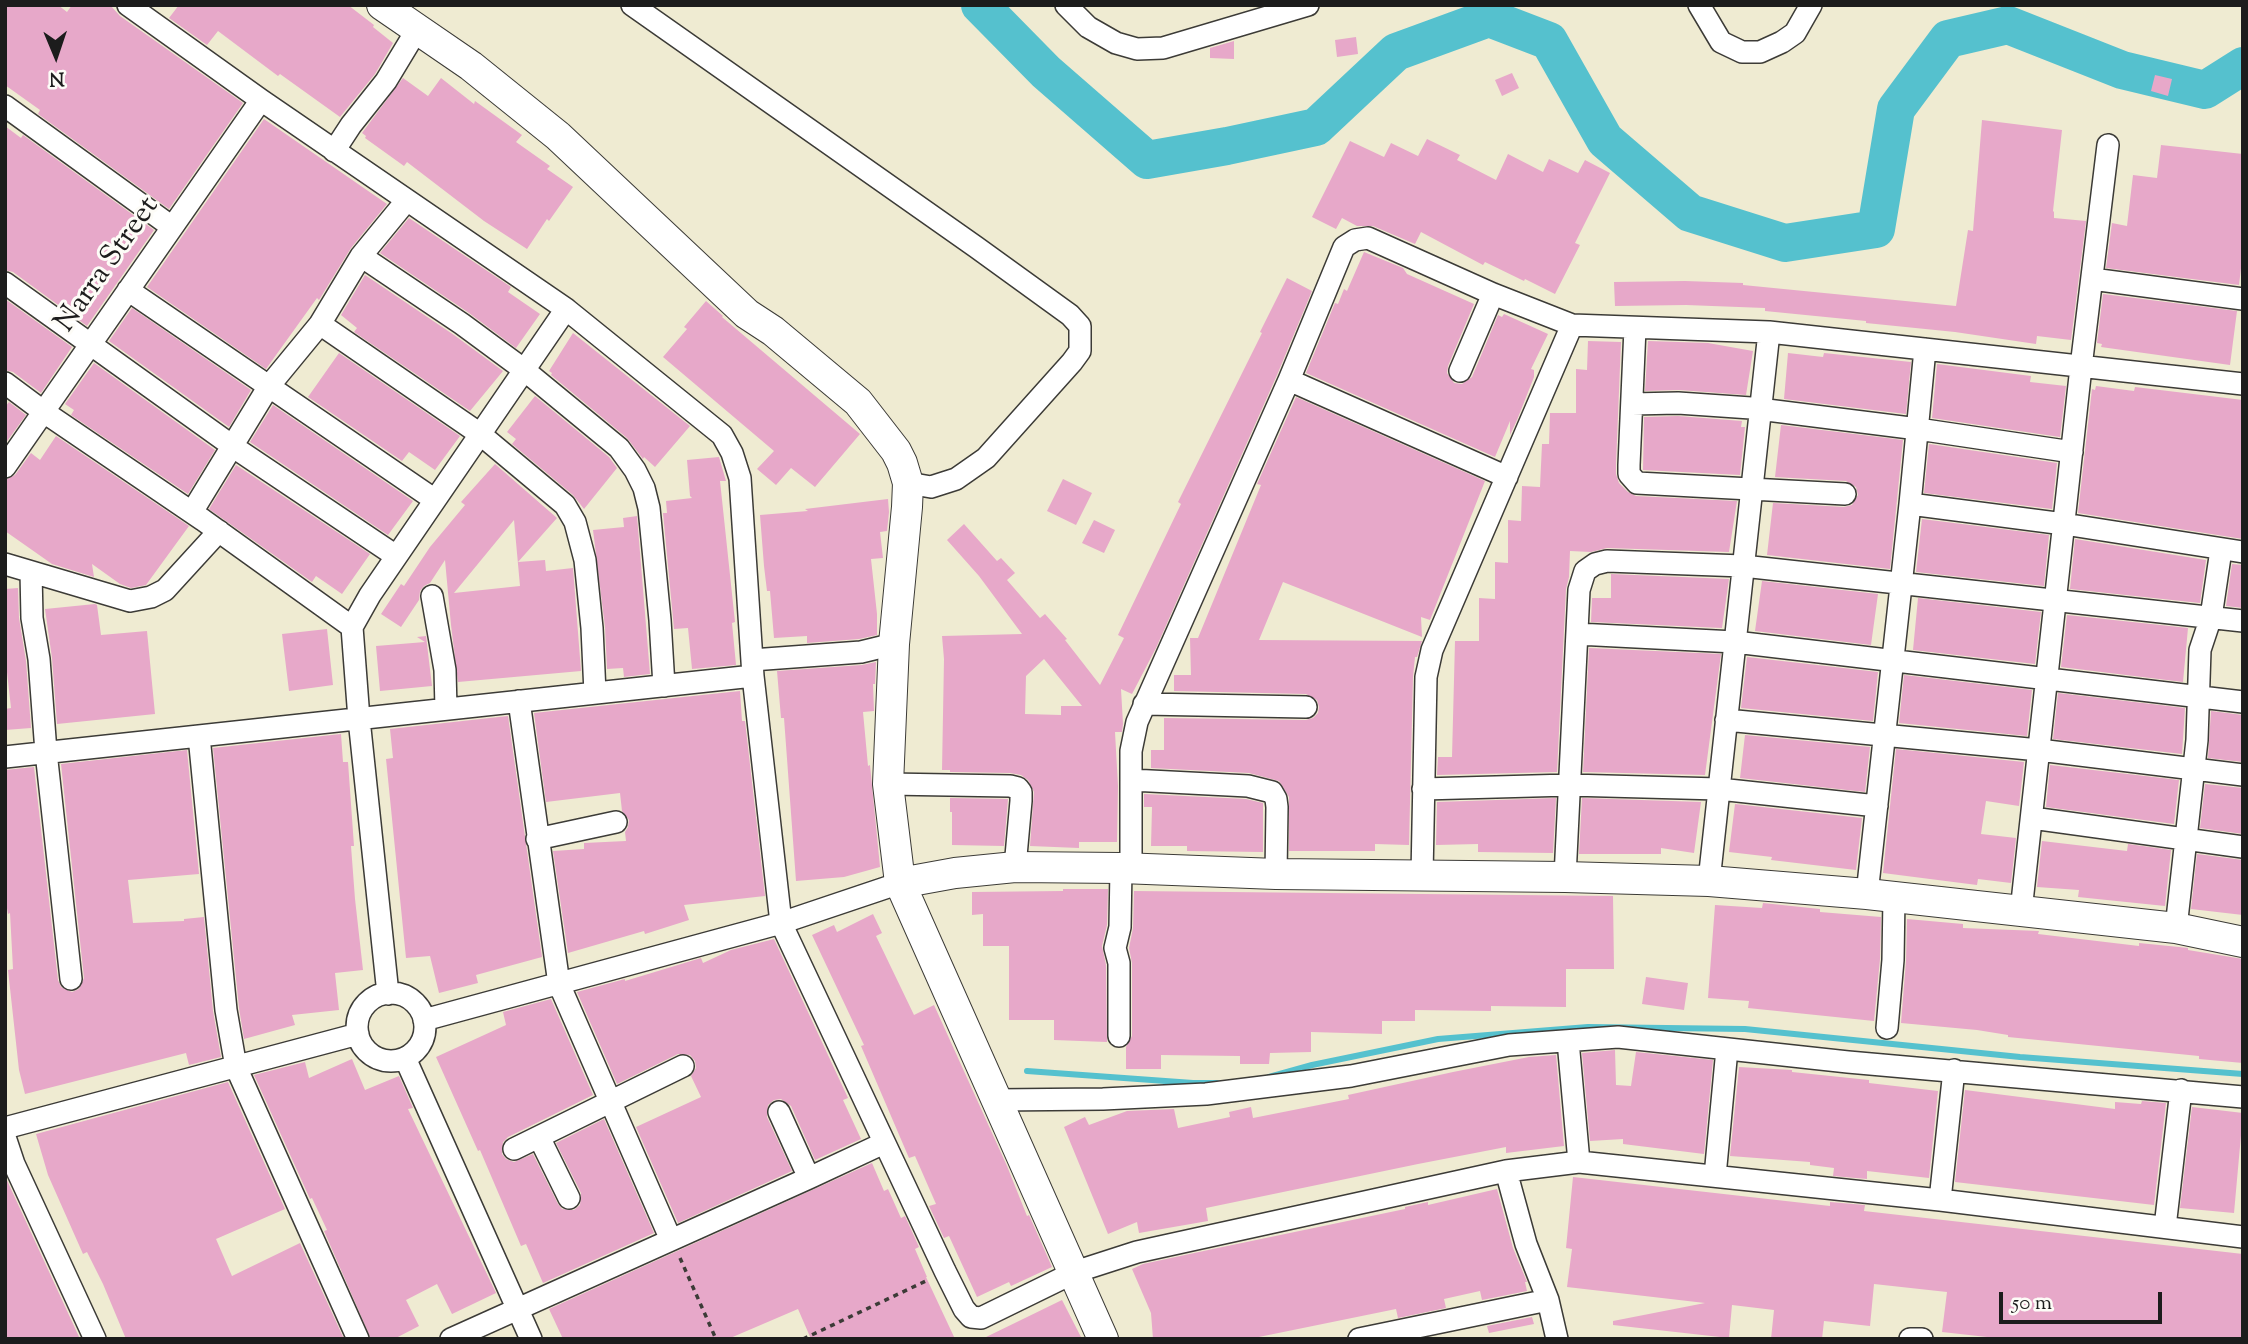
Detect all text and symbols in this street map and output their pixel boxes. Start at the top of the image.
north arrow [21,21,91,91]
text: N [49,64,65,91]
street label: Narra Street [49,191,169,341]
scale bar [2003,1278,2166,1322]
text: 50 m [2012,1289,2052,1319]

